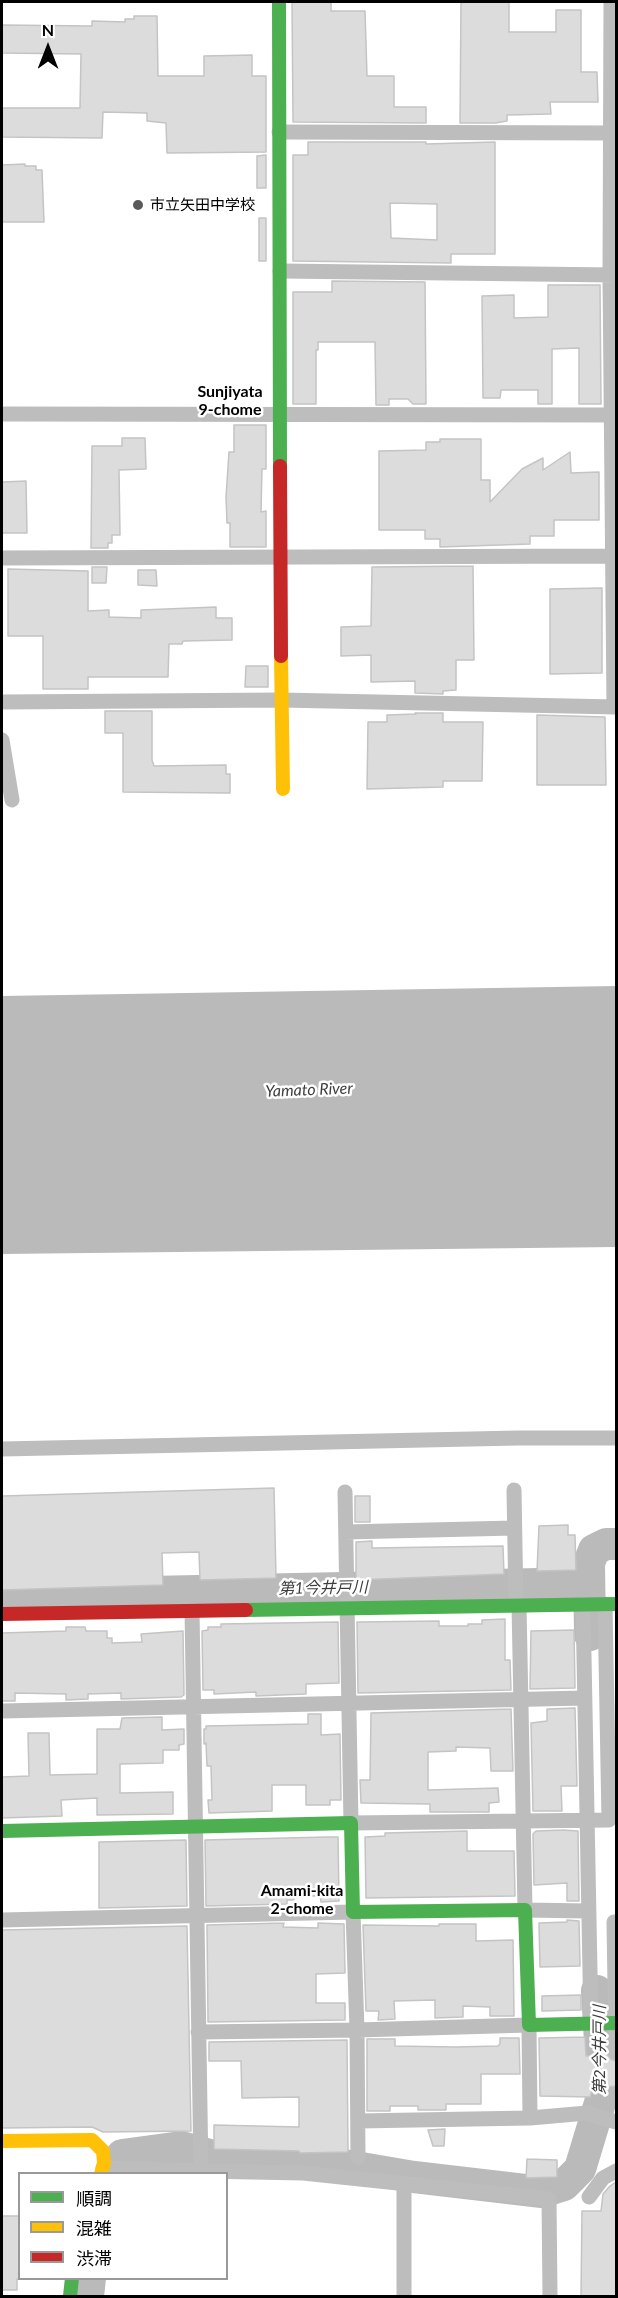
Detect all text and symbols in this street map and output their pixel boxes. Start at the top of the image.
north arrow [18,18,78,78]
text: N [42,20,54,39]
place label: 市立矢田中学校 [150,196,255,214]
marker: 市立矢田中学校 [131,198,145,212]
district label: Sunjiyata 9-chome [197,382,263,420]
water label: Yamato River [265,1079,353,1101]
water label: 第1今井戸川 [278,1578,368,1598]
district label: Amami-kita 2-chome [261,1881,343,1919]
water label: 第2今井戸川 [590,2005,610,2095]
legend [18,2172,228,2280]
text: 順調 [76,2187,112,2209]
text: 混雑 [76,2217,112,2239]
text: 渋滞 [76,2247,112,2269]

